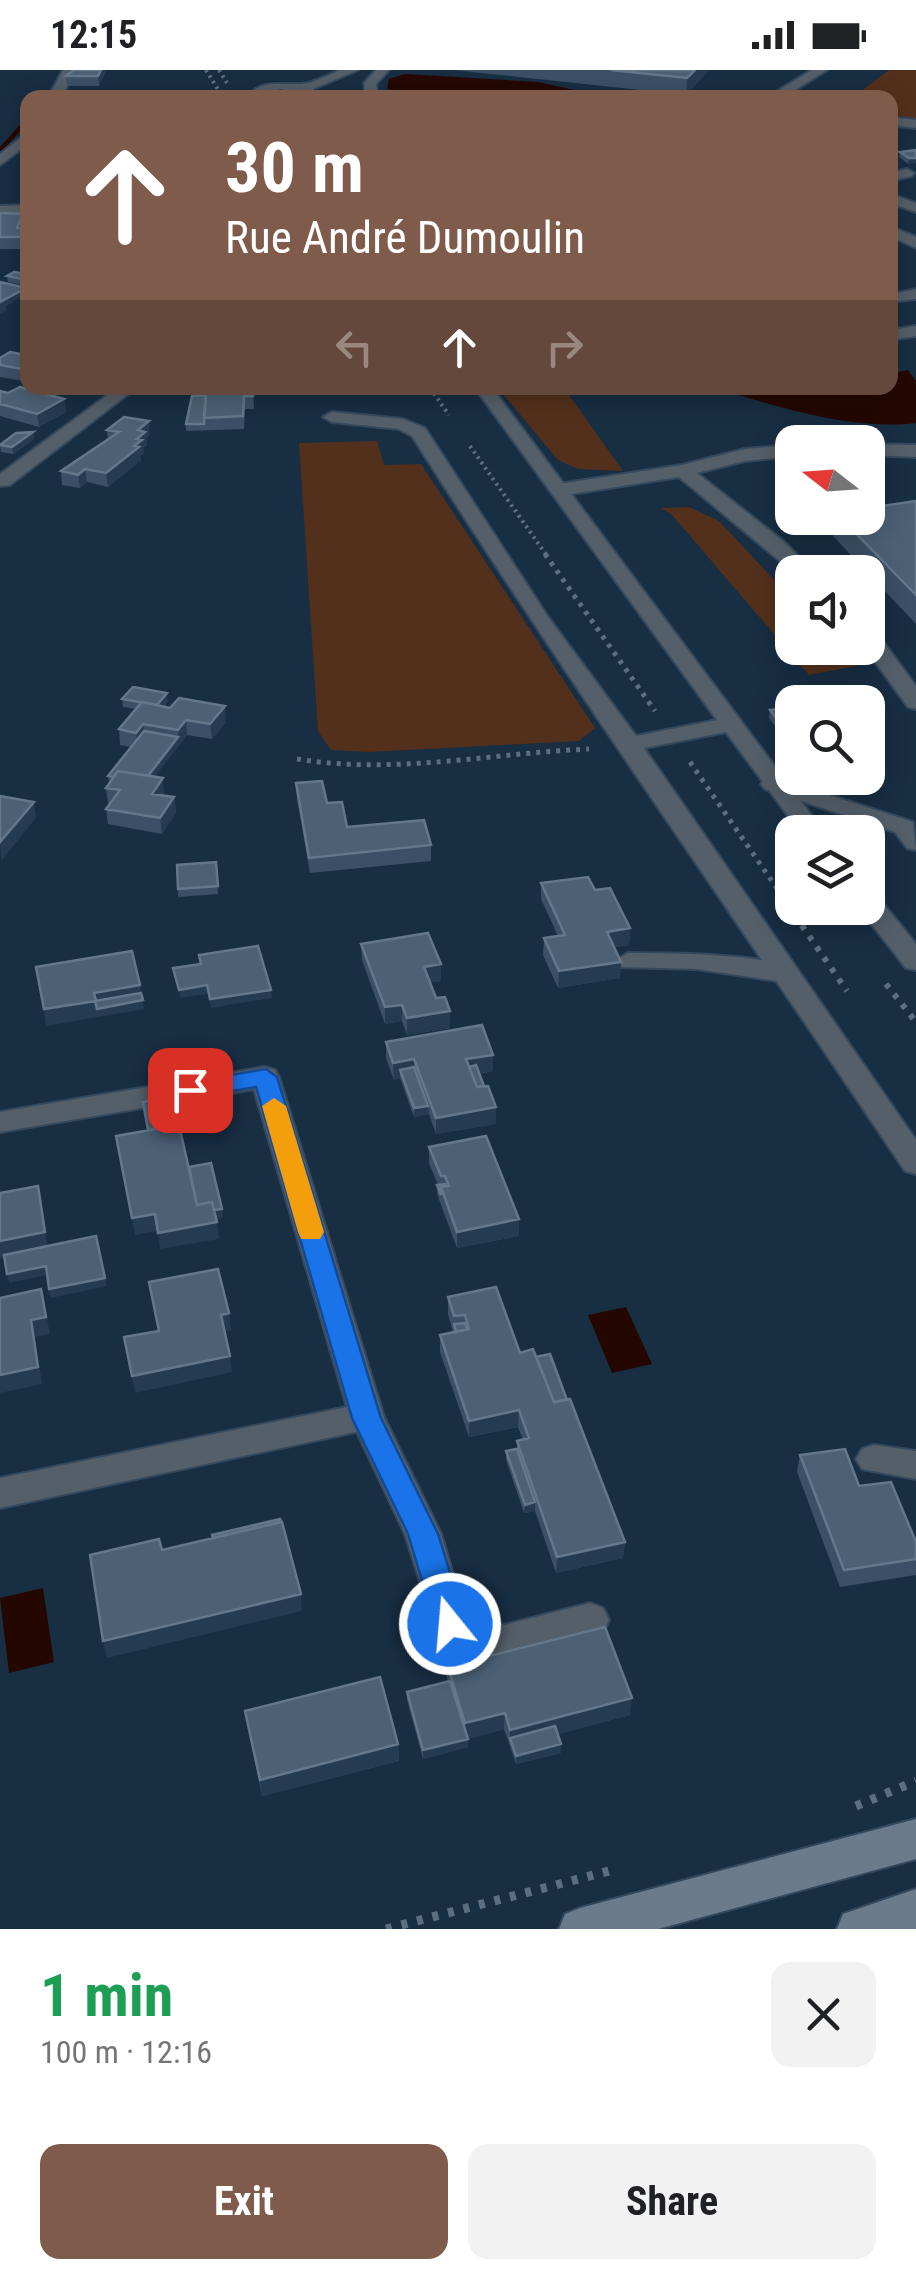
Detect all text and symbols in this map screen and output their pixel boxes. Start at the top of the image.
text: 12:15 [50,13,137,57]
text: 30 m [225,127,364,209]
icon: ahead [60,130,190,260]
text: Rue André Dumoulin [225,211,585,264]
icon: left [327,320,382,375]
icon: ahead [432,320,487,375]
icon: right [537,320,592,375]
north arrow [775,425,885,535]
map controls [775,425,885,925]
button: sound [775,555,885,665]
button: search [775,685,885,795]
button: layers [775,815,885,925]
pin [148,1048,233,1133]
icon: arrive [163,1063,218,1118]
position arrow [398,1572,502,1676]
text: 1 min [40,1960,173,2031]
button: close [771,1962,876,2067]
text: 100 m · 12:16 [40,2033,212,2071]
button: Exit [40,2144,448,2259]
button: Share [468,2144,876,2259]

